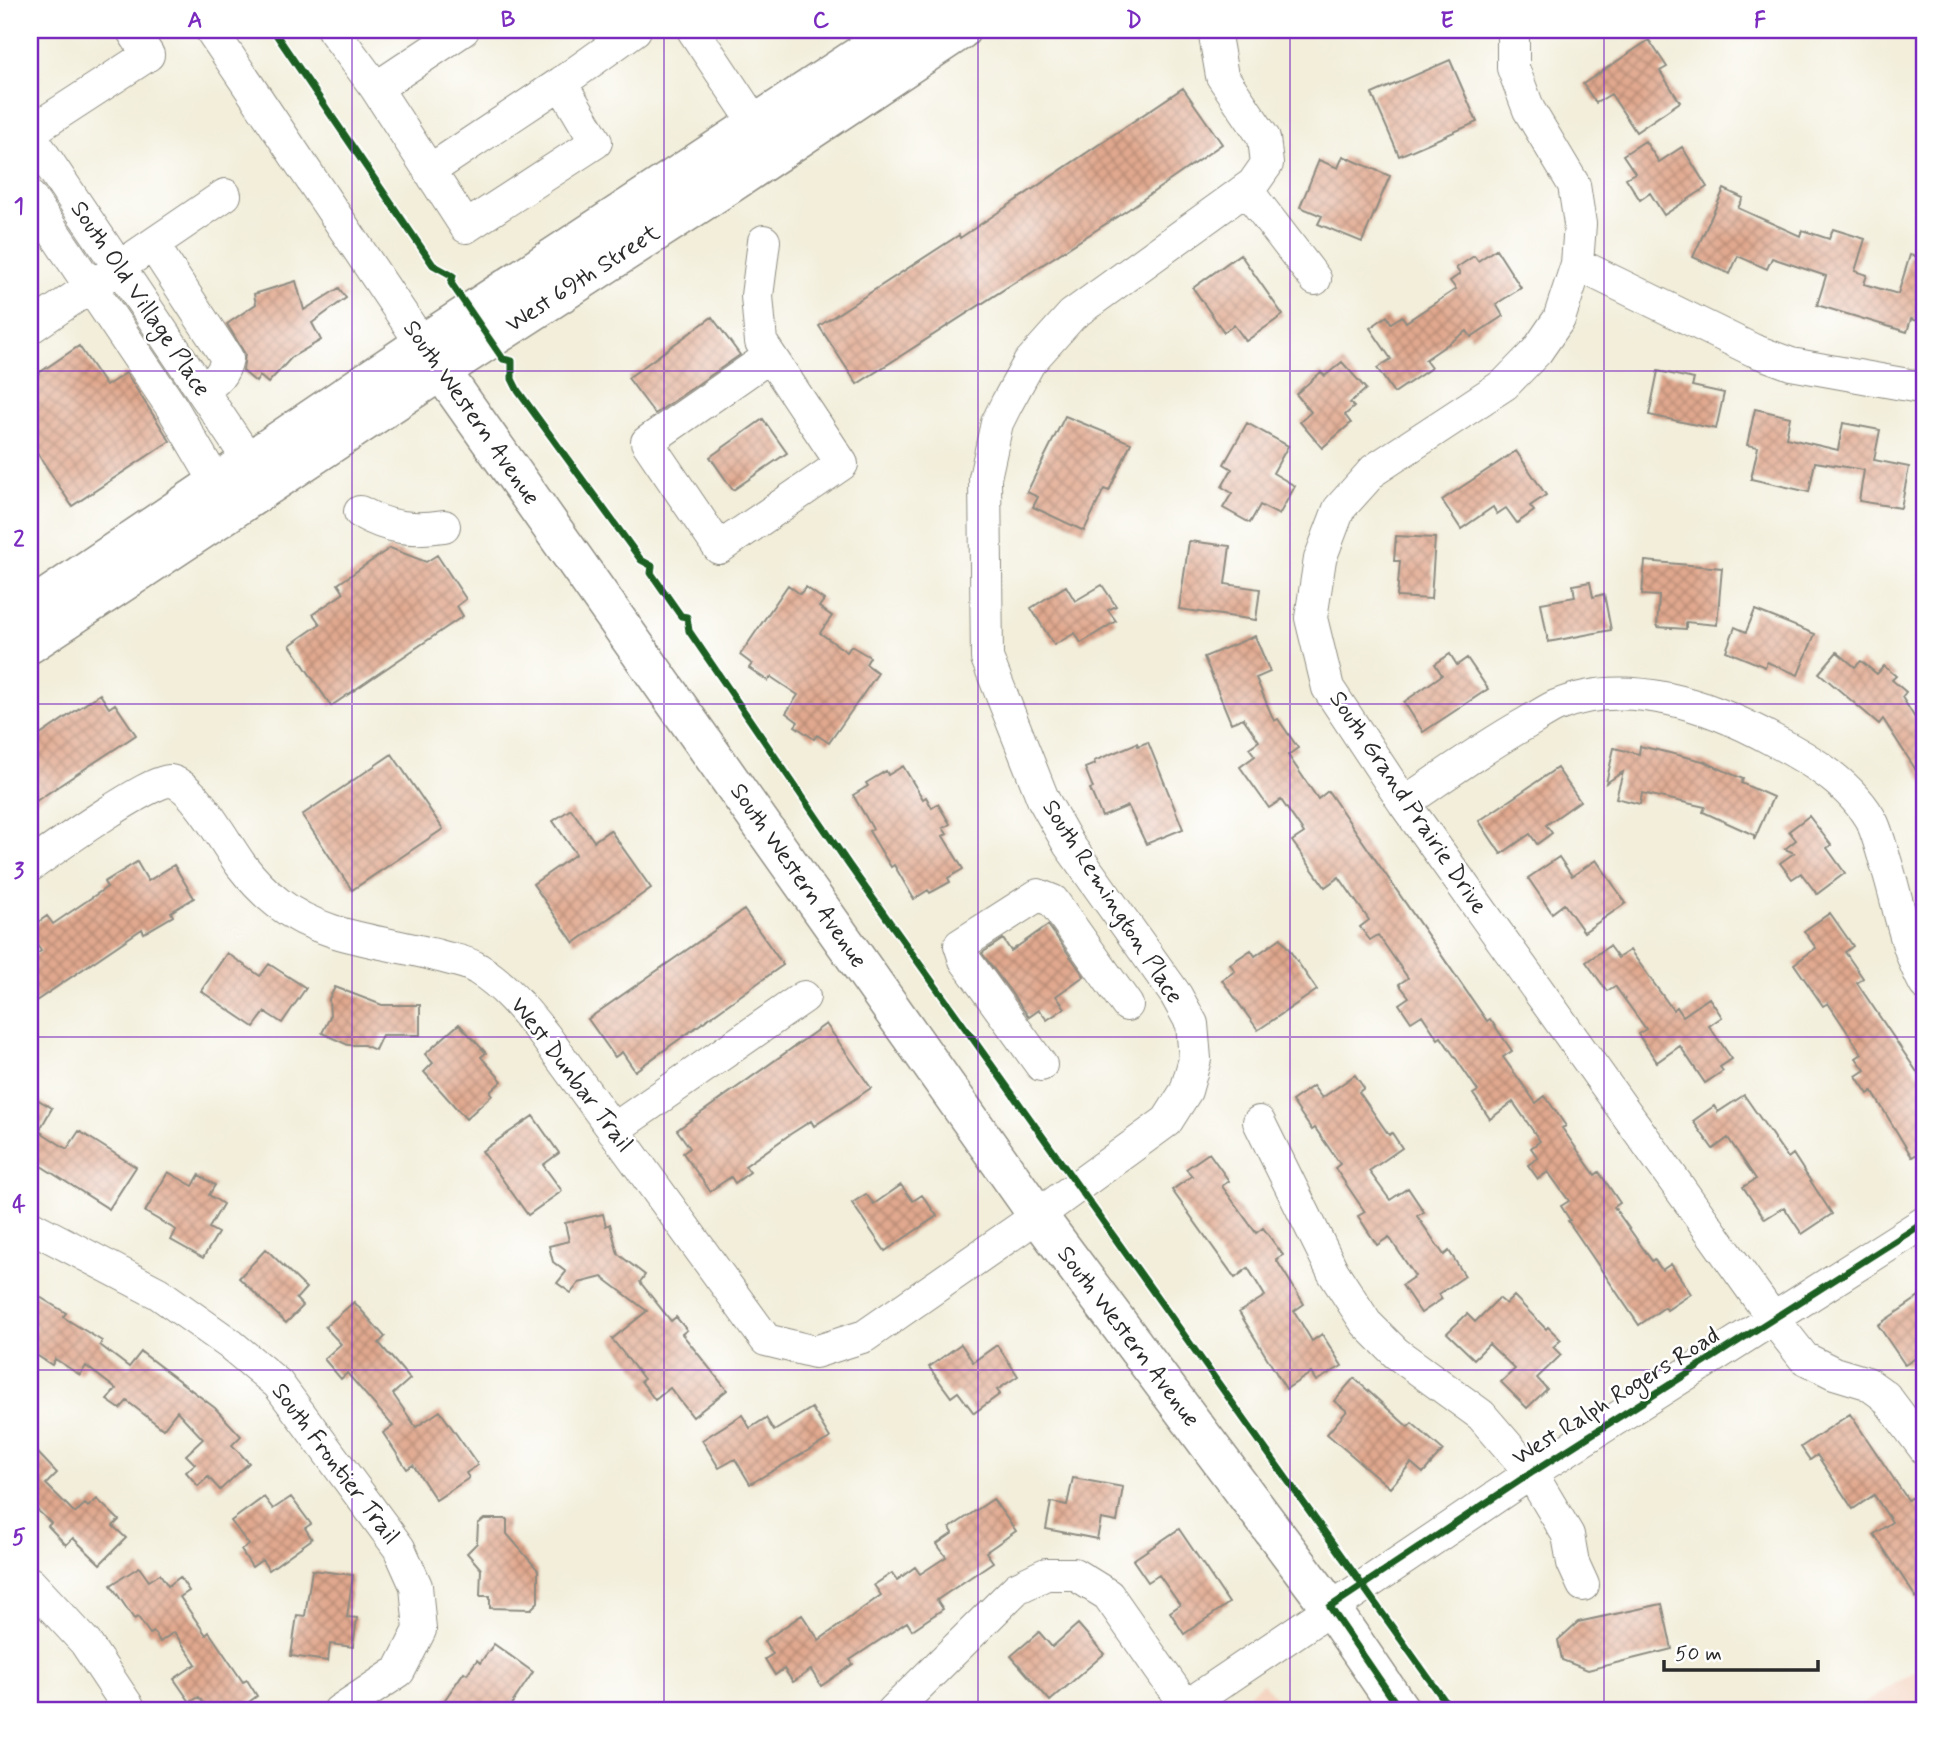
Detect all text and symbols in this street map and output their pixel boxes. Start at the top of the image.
text: A [187,6,203,36]
text: B [501,6,516,36]
text: C [813,6,830,36]
text: D [1126,6,1142,36]
text: E [1440,6,1454,36]
text: F [1754,6,1766,36]
text: 1 [14,192,24,222]
street label: South Old Village Place [61,195,217,404]
street label: West 69th Street [500,218,666,340]
street label: South Western Avenue [395,314,547,512]
text: 2 [13,525,25,555]
street label: South Grand Prairie Drive [1322,685,1494,921]
street label: South Western Avenue [722,777,874,975]
street label: South Remington Place [1034,794,1190,1010]
text: 3 [14,857,25,887]
street label: West Dunbar Trail [502,991,640,1159]
text: 4 [12,1190,26,1220]
street label: South Western Avenue [1050,1240,1206,1434]
street label: West Ralph Rogers Road [1506,1321,1727,1475]
street label: South Frontier Trail [264,1377,406,1551]
text: 5 [12,1523,26,1553]
scale bar [1664,1629,1818,1673]
text: 50 m [1675,1640,1722,1668]

